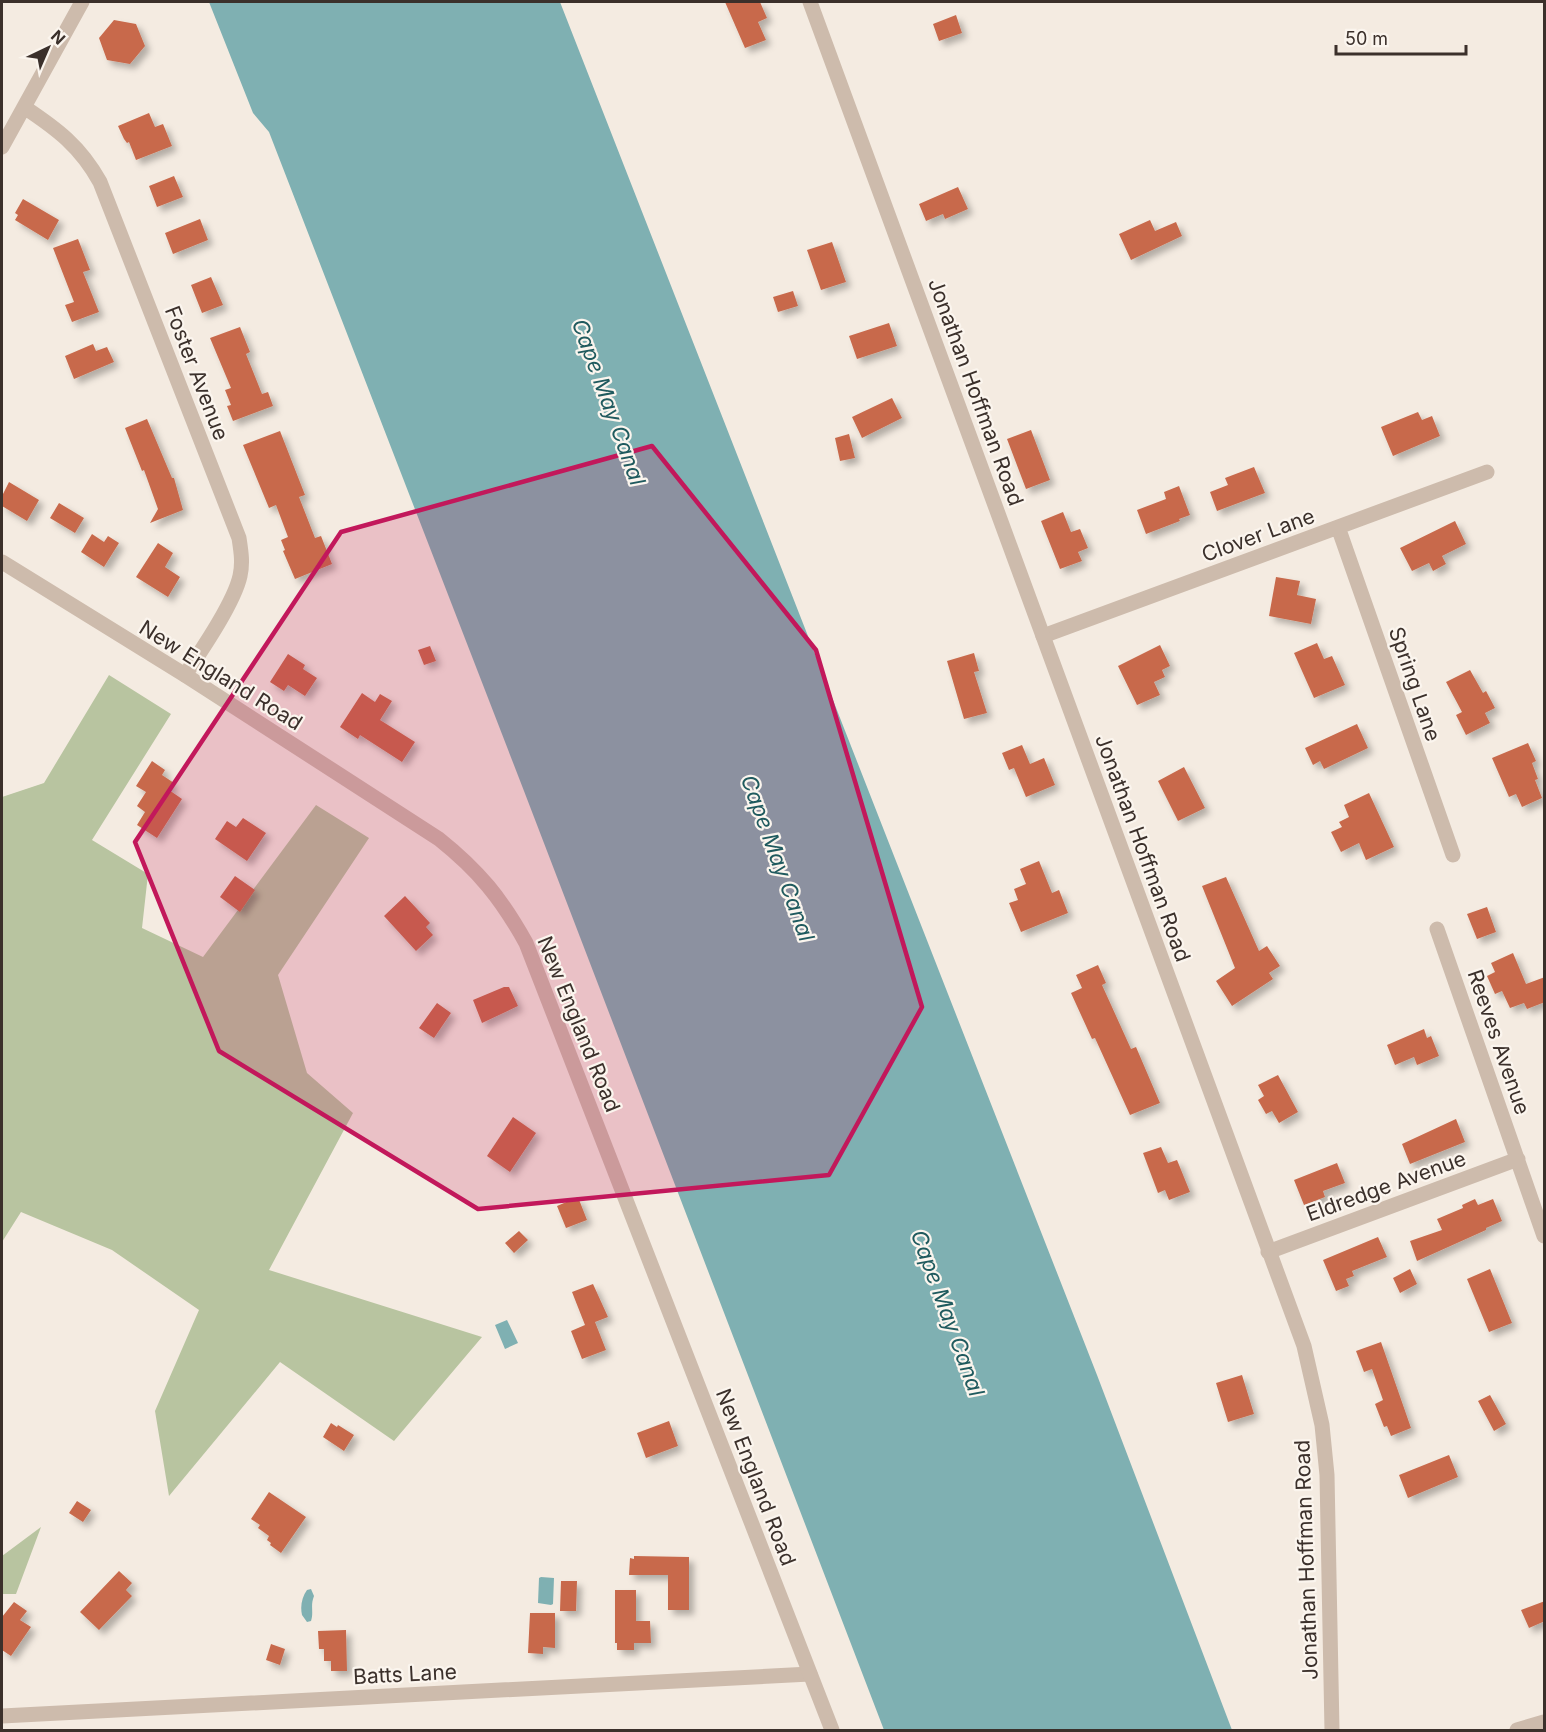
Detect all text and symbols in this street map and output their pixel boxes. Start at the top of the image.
north arrow [18,18,78,78]
scale bar [1336,18,1466,56]
text: N [47,26,70,49]
text: 50 m [1345,28,1388,49]
street label: Jonathan Hoffman Road [923,275,1029,509]
street label: Foster Avenue [160,302,234,444]
water label: Cape May Canal [567,315,651,489]
street label: Clover Lane [1198,503,1318,567]
street label: New England Road [135,615,307,735]
street label: Spring Lane [1384,624,1446,744]
street label: Jonathan Hoffman Road [1090,731,1196,965]
water label: Cape May Canal [736,771,820,945]
street label: New England Road [532,932,626,1116]
street label: Reeves Avenue [1462,966,1536,1118]
street label: Eldredge Avenue [1303,1146,1469,1226]
water label: Cape May Canal [906,1226,990,1400]
street label: New England Road [711,1385,801,1569]
street label: Jonathan Hoffman Road [1289,1440,1323,1680]
street label: Batts Lane [352,1659,458,1689]

